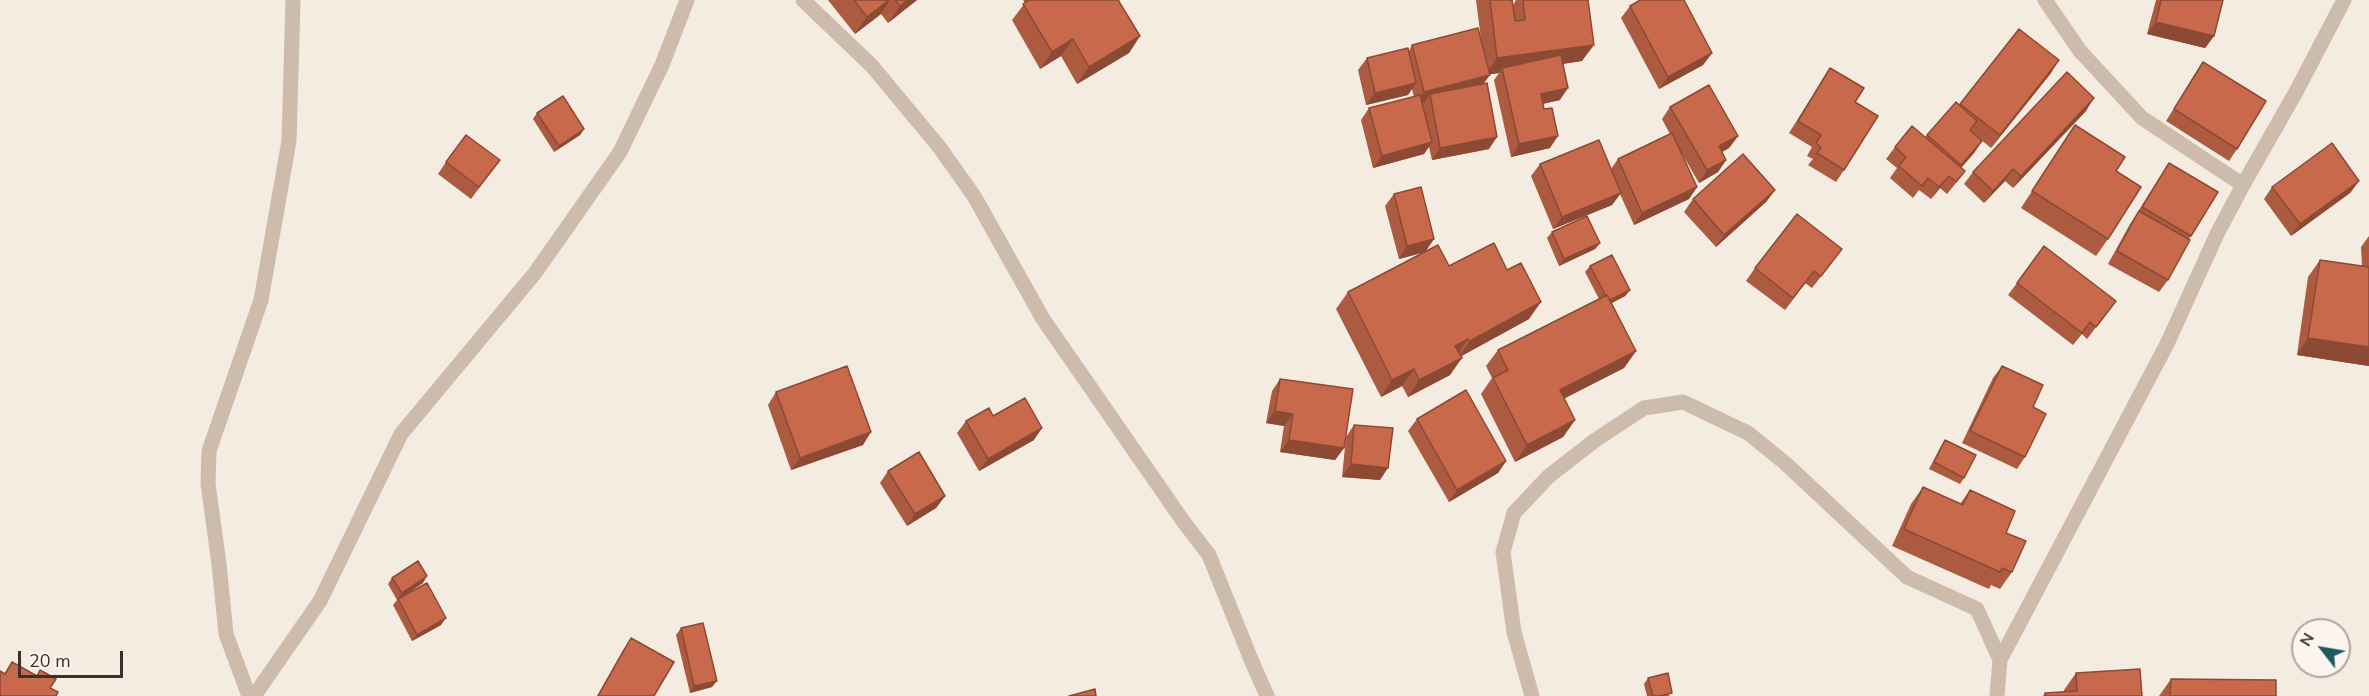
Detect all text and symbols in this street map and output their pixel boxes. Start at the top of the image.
north arrow [2291,618,2351,678]
text: N [2295,629,2320,651]
scale bar [21,639,126,677]
text: 20 m [29,649,71,673]

